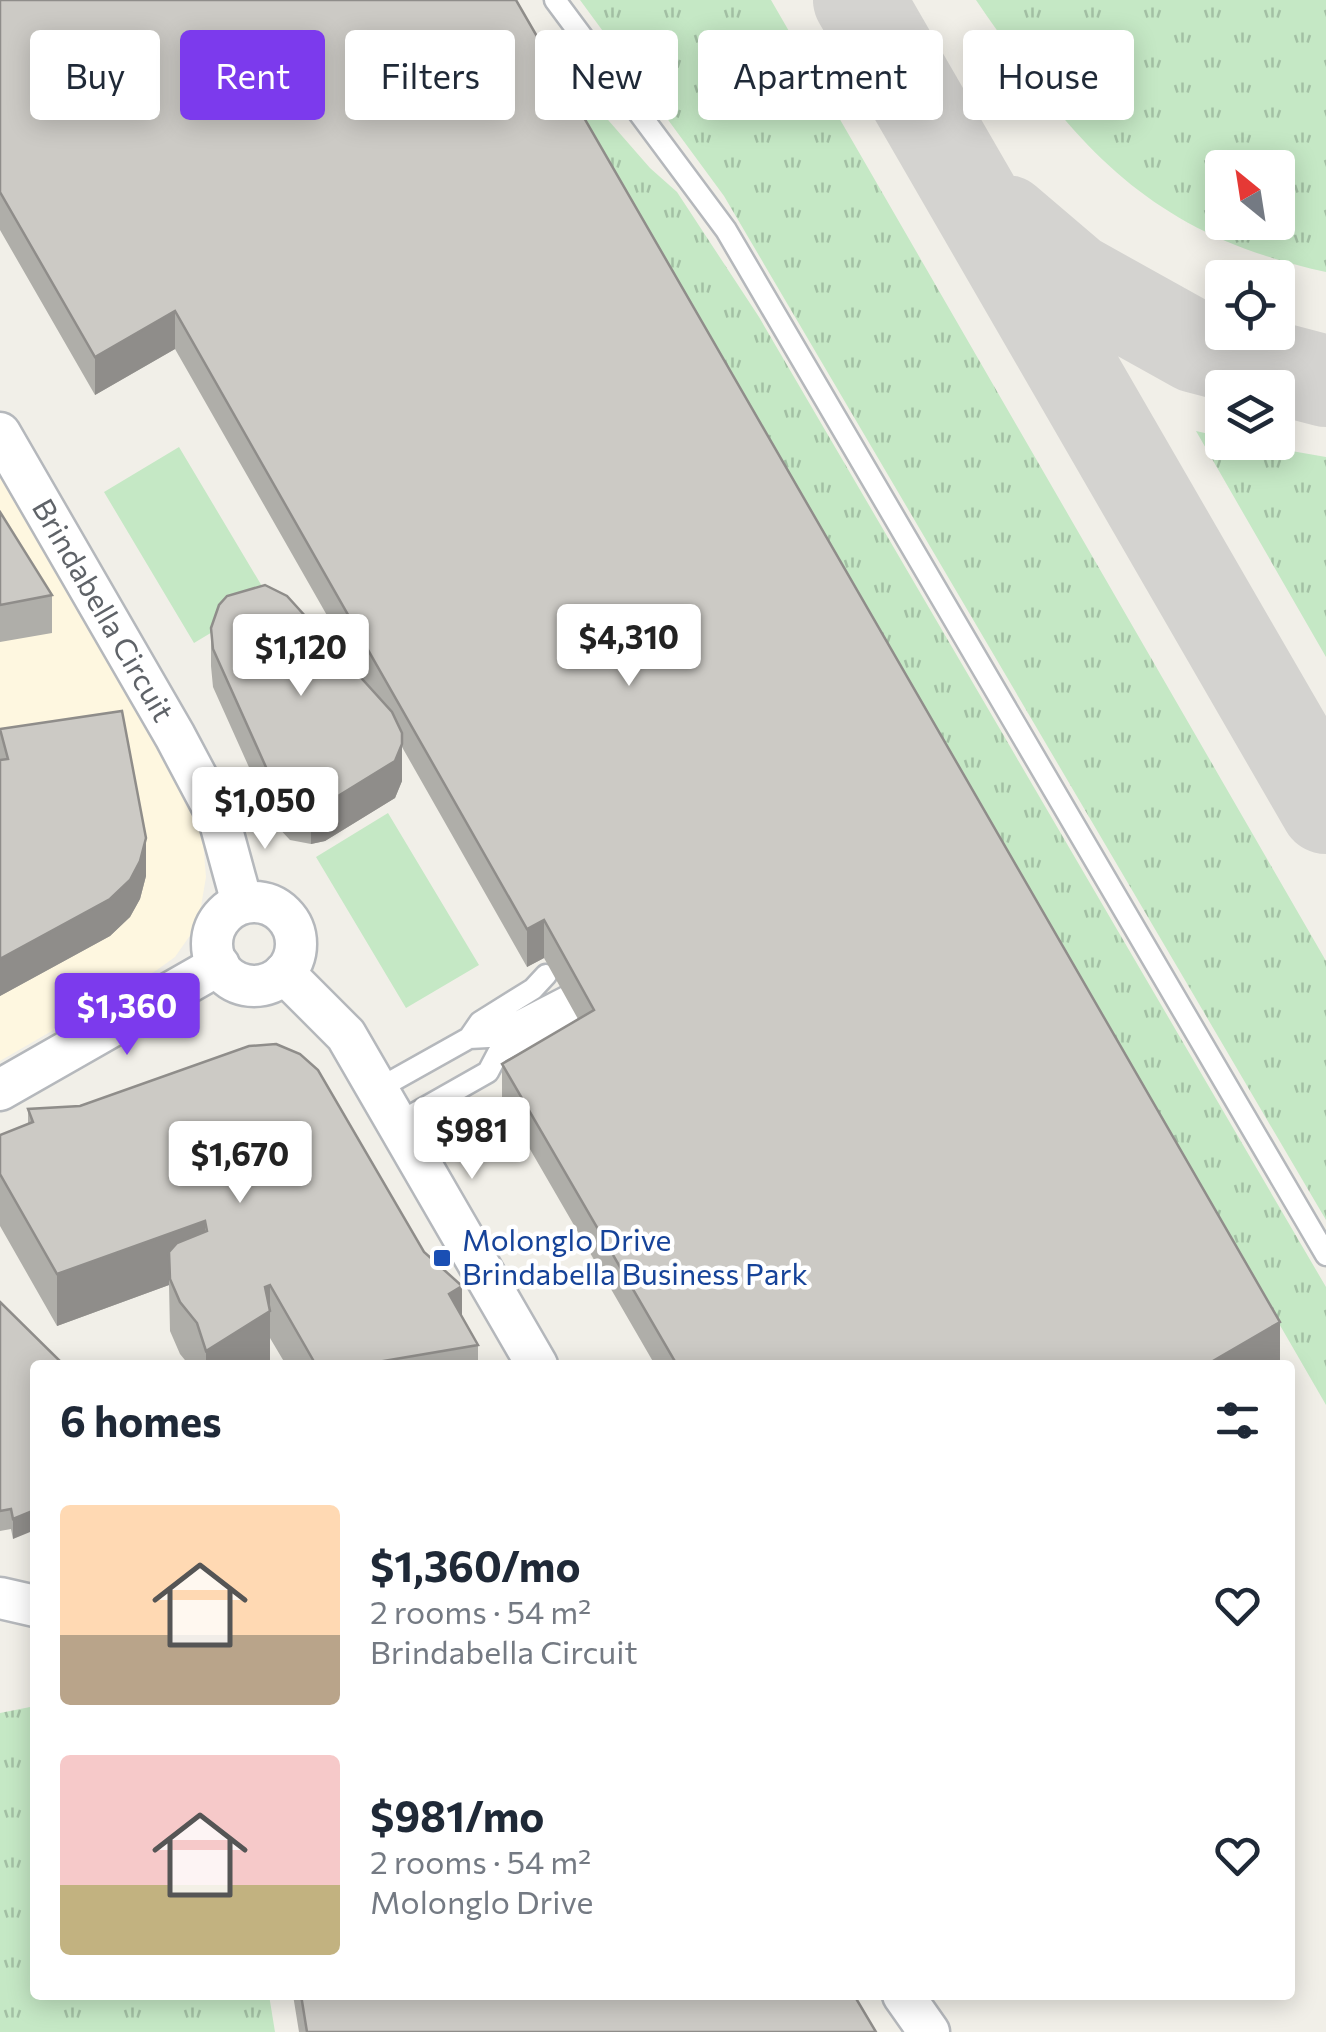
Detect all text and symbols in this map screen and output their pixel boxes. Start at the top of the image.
chip: Buy [30,30,160,120]
chip: Rent [180,30,325,120]
chip: Filters [345,30,515,120]
chip: New [535,30,678,120]
chip: Apartment [698,30,943,120]
chip: House [963,30,1134,120]
north arrow [1205,150,1295,240]
map controls [1205,150,1295,460]
button: locate [1205,260,1295,350]
button: layers [1205,370,1295,460]
street label: Brindabella Circuit [26,491,183,727]
pin: $4,310 [548,604,710,689]
pin: $1,120 [220,614,382,699]
text: $4,310 [579,616,679,656]
text: $1,120 [255,626,347,666]
pin: $1,050 [184,767,346,852]
text: $1,050 [214,779,316,819]
pin: $1,360 [46,973,208,1058]
text: $1,360 [77,985,177,1025]
pin: $981 [413,1097,531,1182]
text: $981 [436,1109,508,1149]
pin: $1,670 [159,1121,321,1206]
text: $1,670 [191,1133,289,1173]
place label: Molonglo Drive Brindabella Business Park [462,1220,808,1291]
marker: Molonglo Drive Brindabella Business Park [431,1247,453,1269]
icon: filters [1210,1393,1265,1448]
text: 6 homes [60,1394,222,1446]
text: $1,360/mo [370,1539,580,1591]
icon: home [140,1545,260,1665]
icon: heart [1210,1578,1265,1633]
text: 2 rooms · 54 m² [370,1591,591,1631]
text: Brindabella Circuit [370,1631,638,1671]
text: $981/mo [370,1789,544,1841]
icon: home [140,1795,260,1915]
icon: heart [1210,1828,1265,1883]
text: 2 rooms · 54 m² [370,1841,591,1881]
text: Molonglo Drive [370,1881,593,1921]

